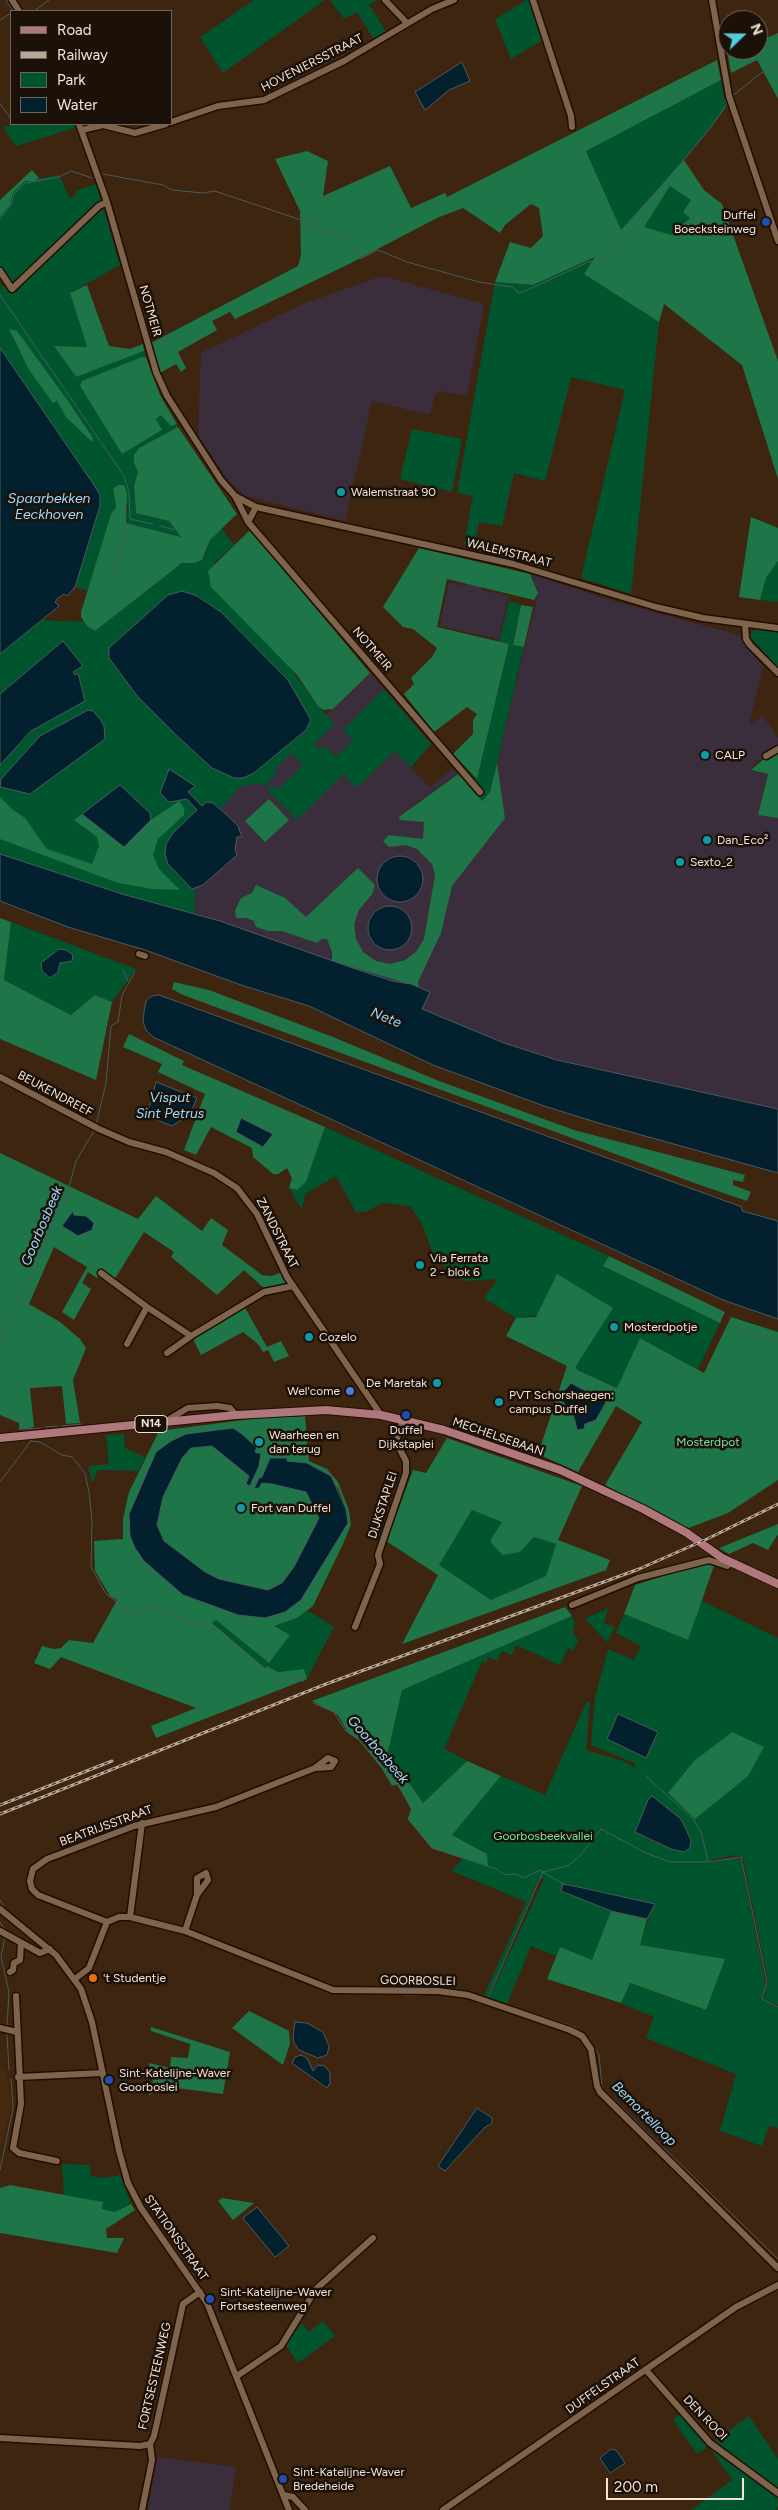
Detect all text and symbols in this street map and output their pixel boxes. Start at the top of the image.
legend [10,10,172,125]
north arrow [718,10,768,60]
text: Road [57,21,92,39]
text: N [747,21,766,38]
street label: HOVENIERSSTRAAT [259,31,365,95]
text: Railway [57,46,108,64]
text: Park [57,71,86,89]
text: Water [57,96,97,114]
place label: Duffel Boecksteinweg [674,208,756,236]
marker: Duffel Boecksteinweg [760,216,772,228]
street label: NOTMEIR [136,283,164,339]
place label: Walemstraat 90 [351,485,436,499]
marker: Walemstraat 90 [335,486,347,498]
water label: Spaarbekken Eeckhoven [8,491,90,524]
street label: WALEMSTRAAT [465,535,553,571]
street label: NOTMEIR [349,624,395,674]
place label: CALP [715,748,745,762]
marker: CALP [699,749,711,761]
place label: Dan_Eco² [717,833,768,847]
marker: Dan_Eco² [701,834,713,846]
place label: Sexto_2 [690,855,733,869]
marker: Sexto_2 [674,856,686,868]
water label: Nete [368,1004,404,1032]
street label: BEUKENDREEF [15,1068,95,1120]
water label: Visput Sint Petrus [136,1090,204,1122]
water label: Goorbosbeek [18,1184,66,1268]
street label: ZANDSTRAAT [253,1195,301,1271]
place label: Via Ferrata 2 - blok 6 [430,1251,488,1279]
marker: Via Ferrata 2 - blok 6 [414,1259,426,1271]
place label: Mosterdpotje [624,1320,697,1334]
marker: Mosterdpotje [608,1321,620,1333]
place label: Cozelo [319,1330,357,1344]
marker: Cozelo [303,1331,315,1343]
place label: De Maretak [366,1376,427,1390]
marker: De Maretak [431,1377,443,1389]
place label: Wel'come [287,1384,340,1398]
marker: Wel'come [344,1385,356,1397]
place label: PVT Schorshaegen: campus Duffel [509,1388,614,1416]
marker: PVT Schorshaegen: campus Duffel [493,1396,505,1408]
marker: Duffel Dijkstaplei [400,1409,412,1421]
street label: MECHELSEBAAN [450,1415,546,1459]
road number: N14 [135,1416,167,1432]
place label: Duffel Dijkstaplei [378,1423,434,1451]
place label: Waarheen en dan terug [269,1428,339,1456]
park label: Mosterdpot [676,1435,740,1449]
marker: Waarheen en dan terug [253,1436,265,1448]
street label: DIJKSTAPLEI [365,1470,401,1540]
place label: Fort van Duffel [251,1501,331,1515]
marker: Fort van Duffel [235,1502,247,1514]
water label: Goorbosbeek [344,1712,412,1788]
street label: BEATRIJSSTRAAT [58,1803,154,1849]
park label: Goorbosbeekvallei [493,1829,593,1843]
place label: 't Studentje [103,1971,166,1985]
marker: 't Studentje [87,1972,99,1984]
street label: GOORBOSLEI [380,1973,456,1989]
place label: Sint-Katelijne-Waver Goorboslei [119,2066,230,2094]
marker: Sint-Katelijne-Waver Goorboslei [103,2074,115,2086]
water label: Bemortelloop [608,2078,680,2150]
street label: STATIONSSTRAAT [141,2192,211,2284]
place label: Sint-Katelijne-Waver Fortsesteenweg [220,2285,331,2313]
marker: Sint-Katelijne-Waver Fortsesteenweg [204,2293,216,2305]
street label: FORTSESTEENWEG [136,2321,174,2431]
street label: DUFFELSTRAAT [563,2355,643,2417]
street label: DEN ROOI [680,2392,730,2444]
place label: Sint-Katelijne-Waver Bredeheide [293,2465,404,2493]
scale bar [608,2468,746,2500]
marker: Sint-Katelijne-Waver Bredeheide [277,2473,289,2485]
text: 200 m [614,2478,658,2496]

